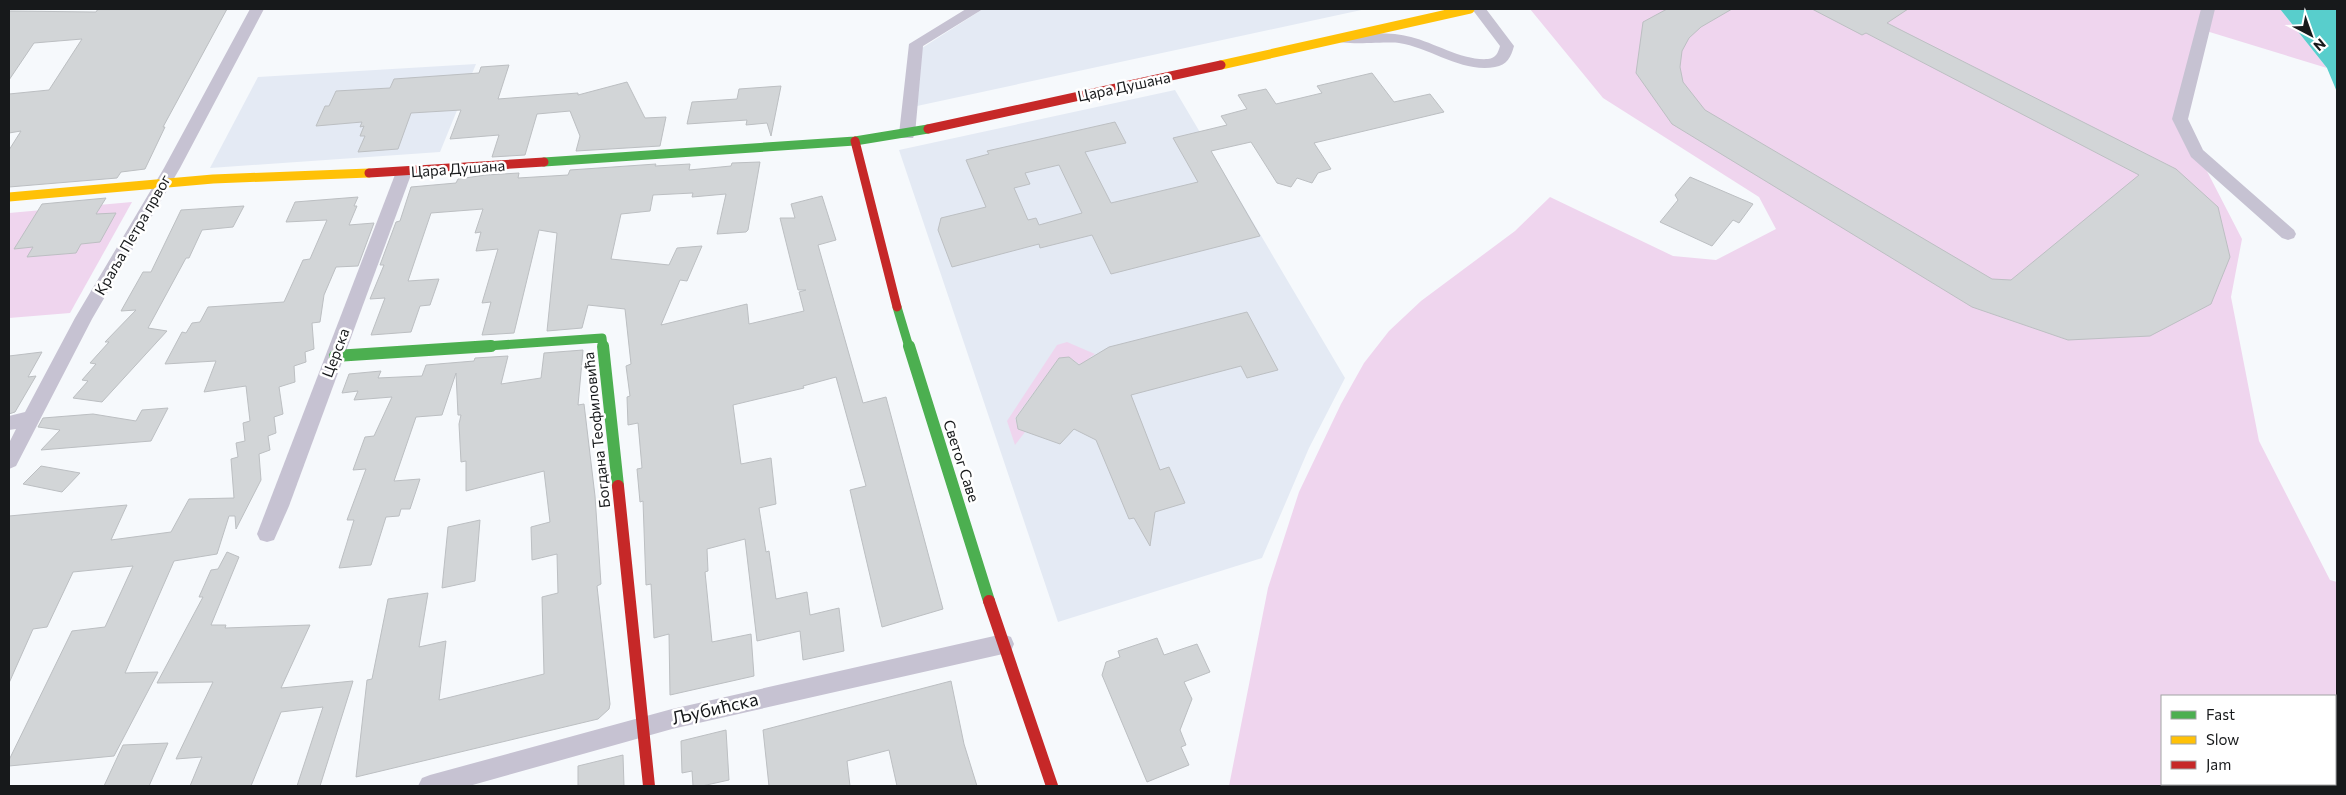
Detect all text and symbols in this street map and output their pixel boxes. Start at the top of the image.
north arrow [2286,10,2336,60]
text: N [2310,35,2329,55]
street label: Цара Душана [1076,67,1172,105]
street label: Цара Душана [410,156,506,180]
street label: Краља Петра првог [90,171,174,298]
street label: Церска [317,325,353,380]
street label: Богдана Теофиловића [579,351,613,509]
street label: Светог Саве [940,417,984,504]
street label: Љубићска [669,687,760,729]
legend [2161,695,2336,785]
text: Fast [2206,705,2235,723]
text: Slow [2206,730,2239,748]
text: Jam [2206,755,2231,773]

